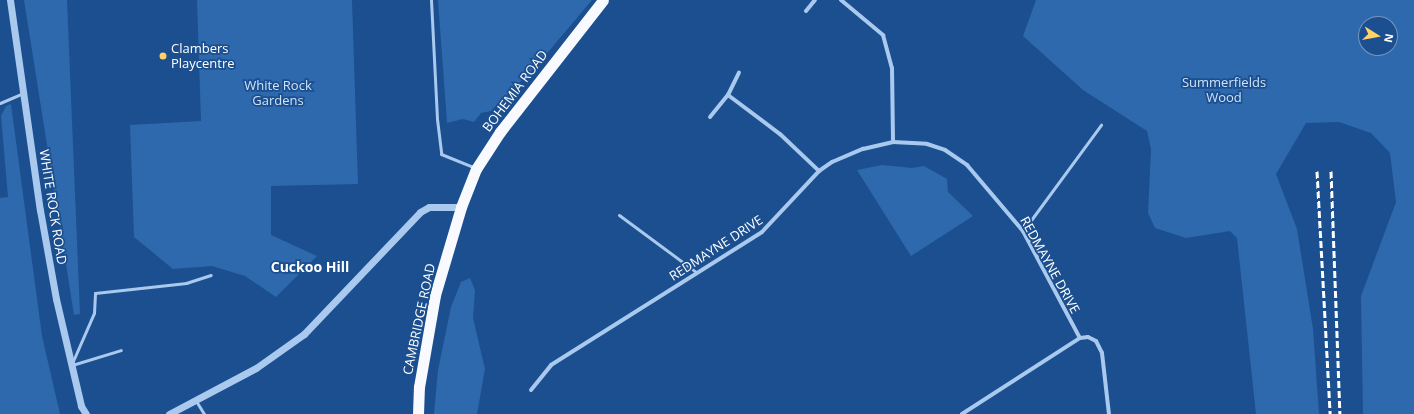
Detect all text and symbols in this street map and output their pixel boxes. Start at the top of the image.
north arrow [1358,16,1398,56]
text: N [1381,32,1398,44]
place label: Clambers Playcentre [171,41,235,72]
street label: BOHEMIA ROAD [479,47,551,135]
marker: Clambers Playcentre [158,51,168,61]
park label: Summerfields Wood [1182,75,1266,106]
park label: White Rock Gardens [244,78,312,109]
street label: WHITE ROCK ROAD [36,148,70,266]
street label: REDMAYNE DRIVE [666,212,766,284]
street label: REDMAYNE DRIVE [1017,214,1083,316]
district label: Cuckoo Hill [271,259,349,275]
street label: CAMBRIDGE ROAD [400,262,438,376]

